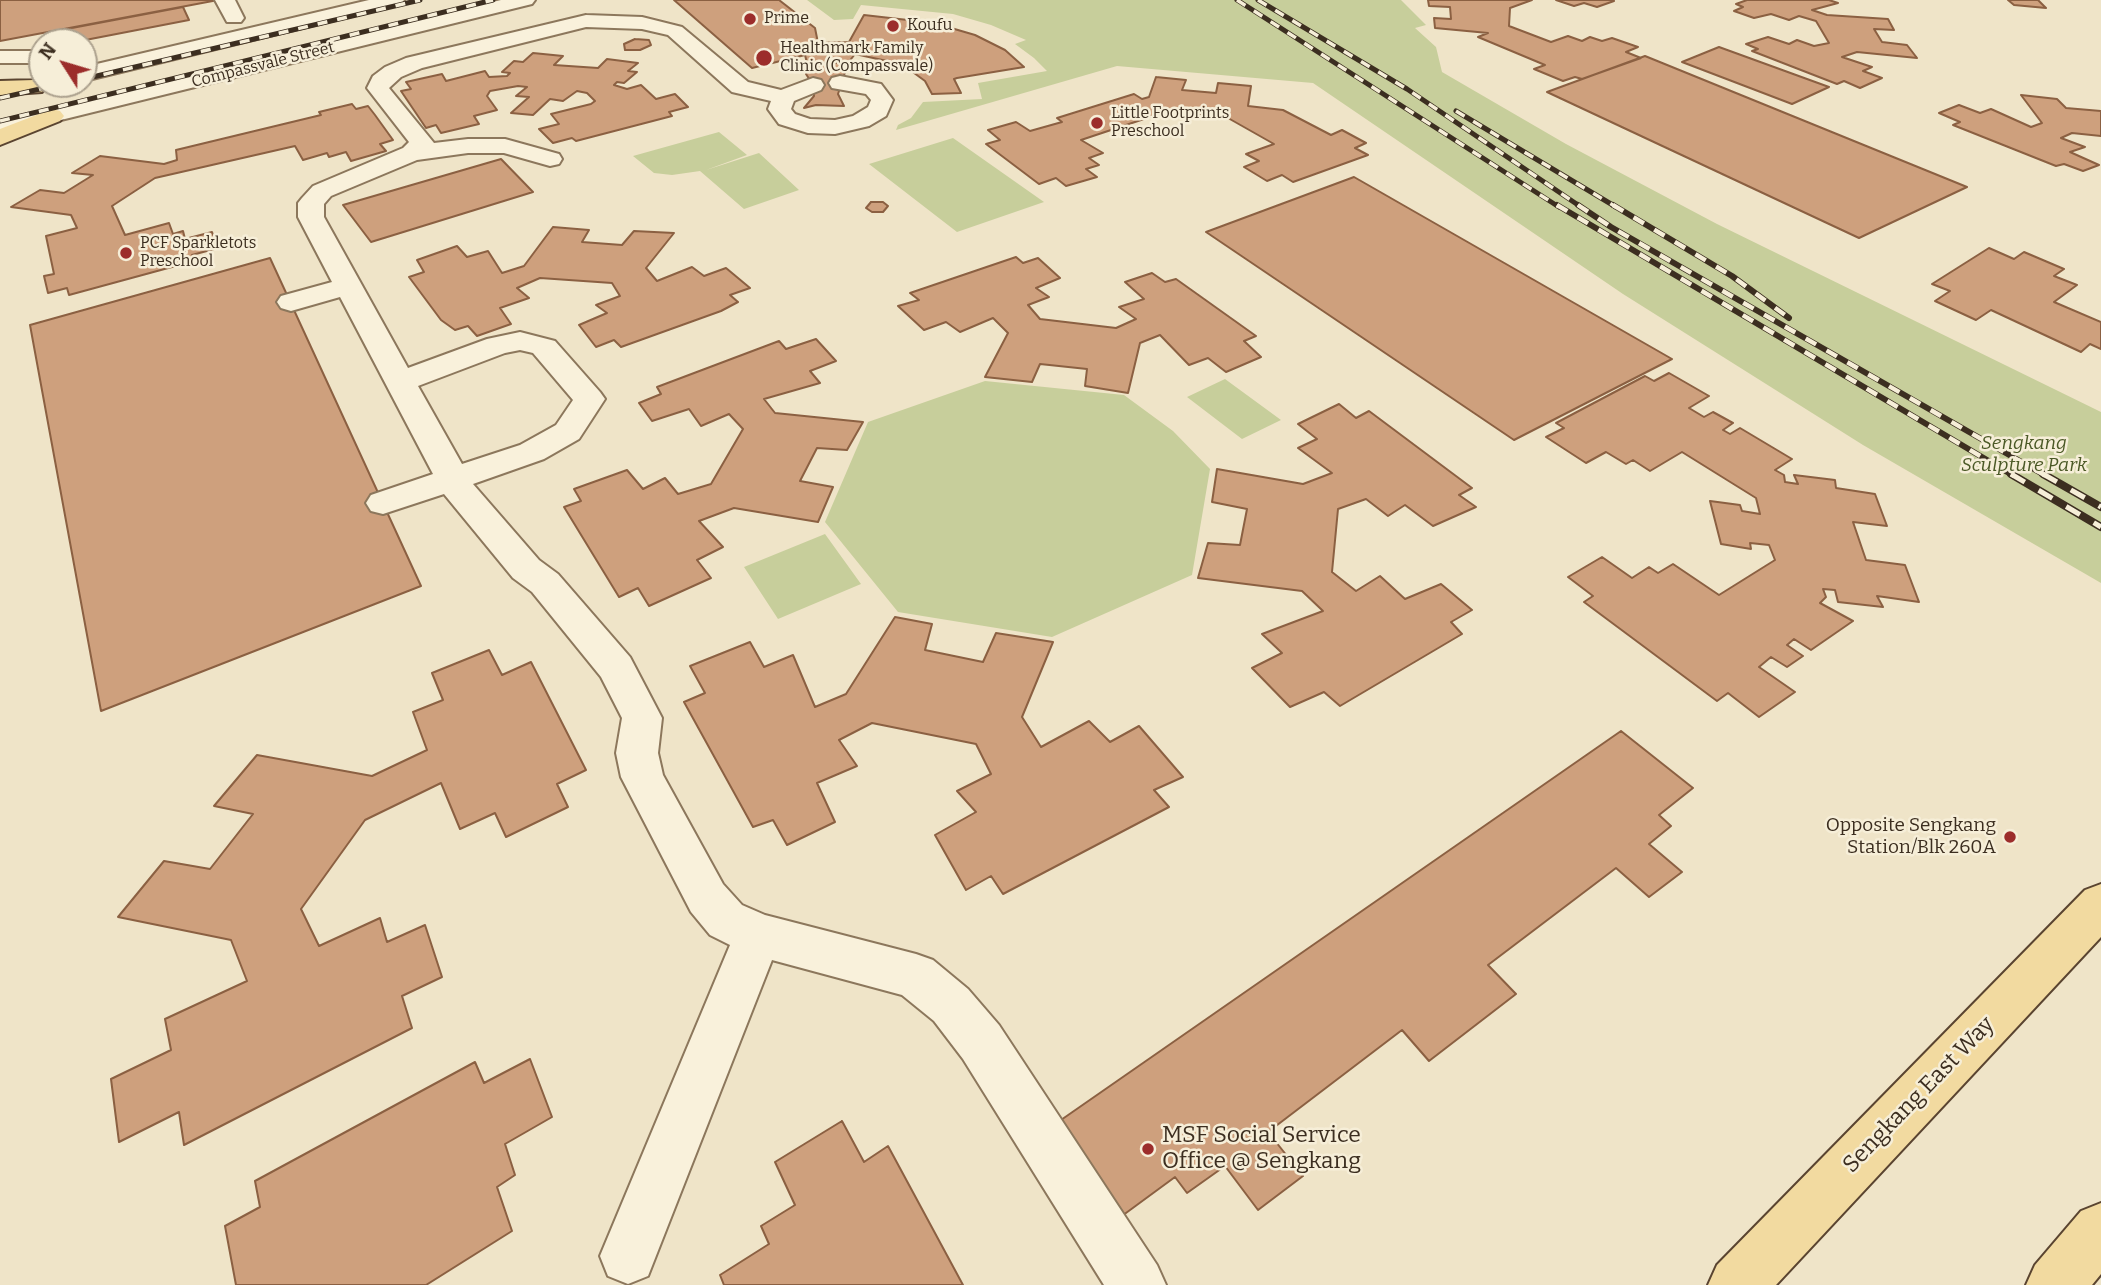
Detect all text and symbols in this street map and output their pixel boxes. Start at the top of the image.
place label: Prime [764,9,809,29]
marker: Prime [742,11,758,27]
place label: Koufu [907,16,952,36]
marker: Koufu [885,18,901,34]
north arrow [28,28,98,98]
text: N [34,38,61,64]
street label: Compassvale Street [190,38,336,92]
place label: Healthmark Family Clinic (Compassvale) [780,39,933,77]
marker: Healthmark Family Clinic (Compassvale) [754,48,774,68]
place label: Little Footprints Preschool [1111,104,1229,142]
marker: Little Footprints Preschool [1089,115,1105,131]
place label: PCF Sparkletots Preschool [140,234,256,272]
marker: PCF Sparkletots Preschool [118,245,134,261]
park label: Sengkang Sculpture Park [1961,433,2087,477]
place label: Opposite Sengkang Station/Blk 260A [1826,815,1996,859]
marker: Opposite Sengkang Station/Blk 260A [2002,829,2018,845]
street label: Sengkang East Way [1837,1011,2001,1179]
place label: MSF Social Service Office @ Sengkang [1162,1122,1361,1176]
marker: MSF Social Service Office @ Sengkang [1140,1141,1156,1157]

